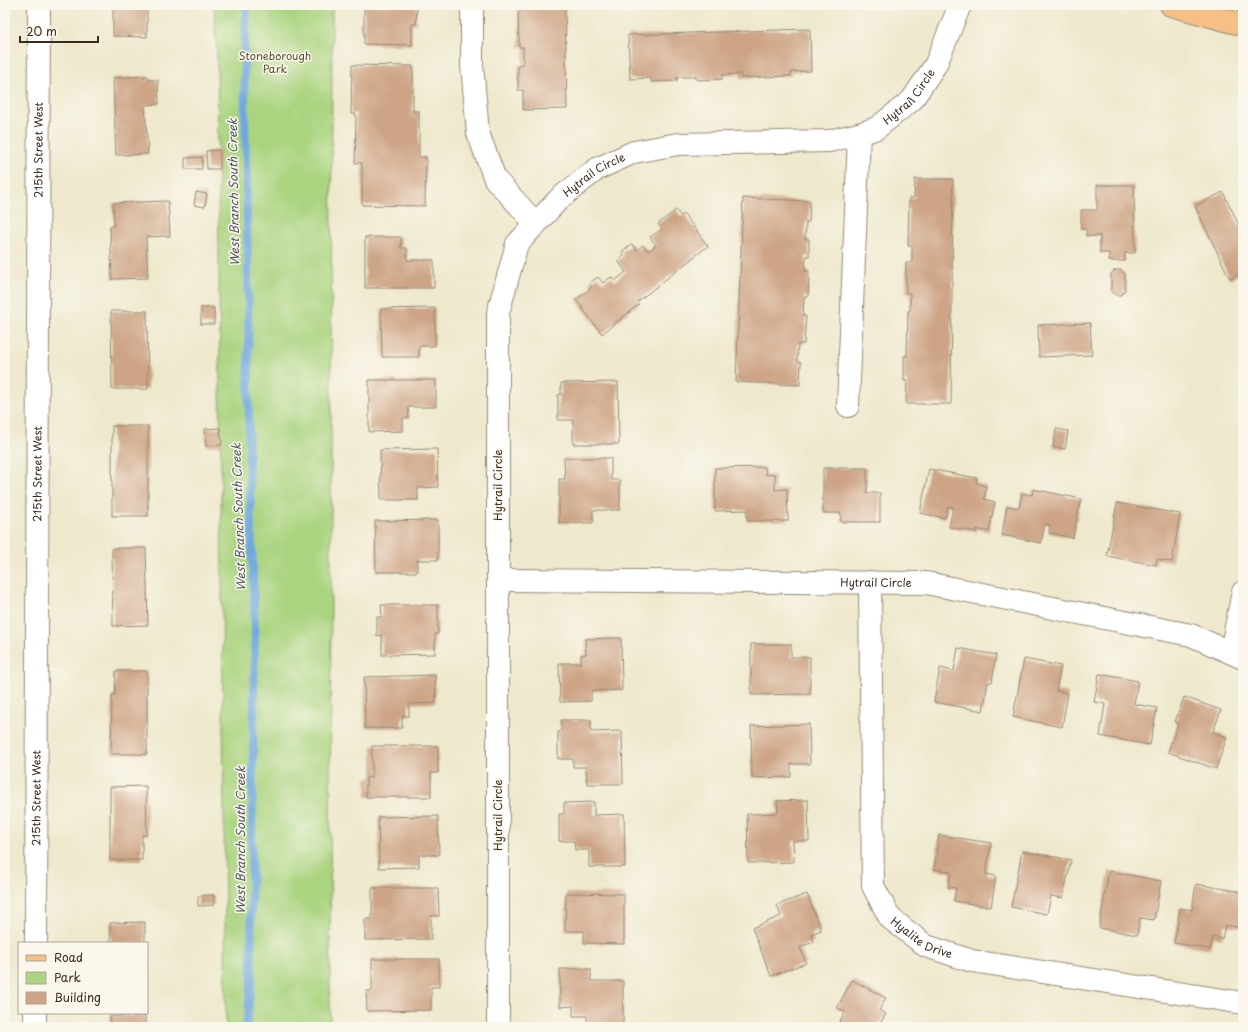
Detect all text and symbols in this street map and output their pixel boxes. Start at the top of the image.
scale bar [20,18,98,44]
text: 20 m [26,22,57,40]
park label: Stoneborough Park [239,47,311,77]
street label: Hytrail Circle [879,65,939,128]
street label: 215th Street West [29,101,47,198]
water label: West Branch South Creek [223,117,243,266]
street label: Hytrail Circle [559,148,628,201]
street label: 215th Street West [28,425,46,522]
water label: West Branch South Creek [226,442,250,591]
street label: Hytrail Circle [489,449,506,521]
street label: Hytrail Circle [840,573,912,591]
street label: 215th Street West [27,749,45,846]
water label: West Branch South Creek [231,765,249,914]
street label: Hytrail Circle [489,779,506,851]
street label: Hyalite Drive [887,913,955,962]
legend [18,942,148,1014]
text: Road [54,948,83,966]
text: Park [54,968,81,986]
text: Building [54,988,101,1006]

